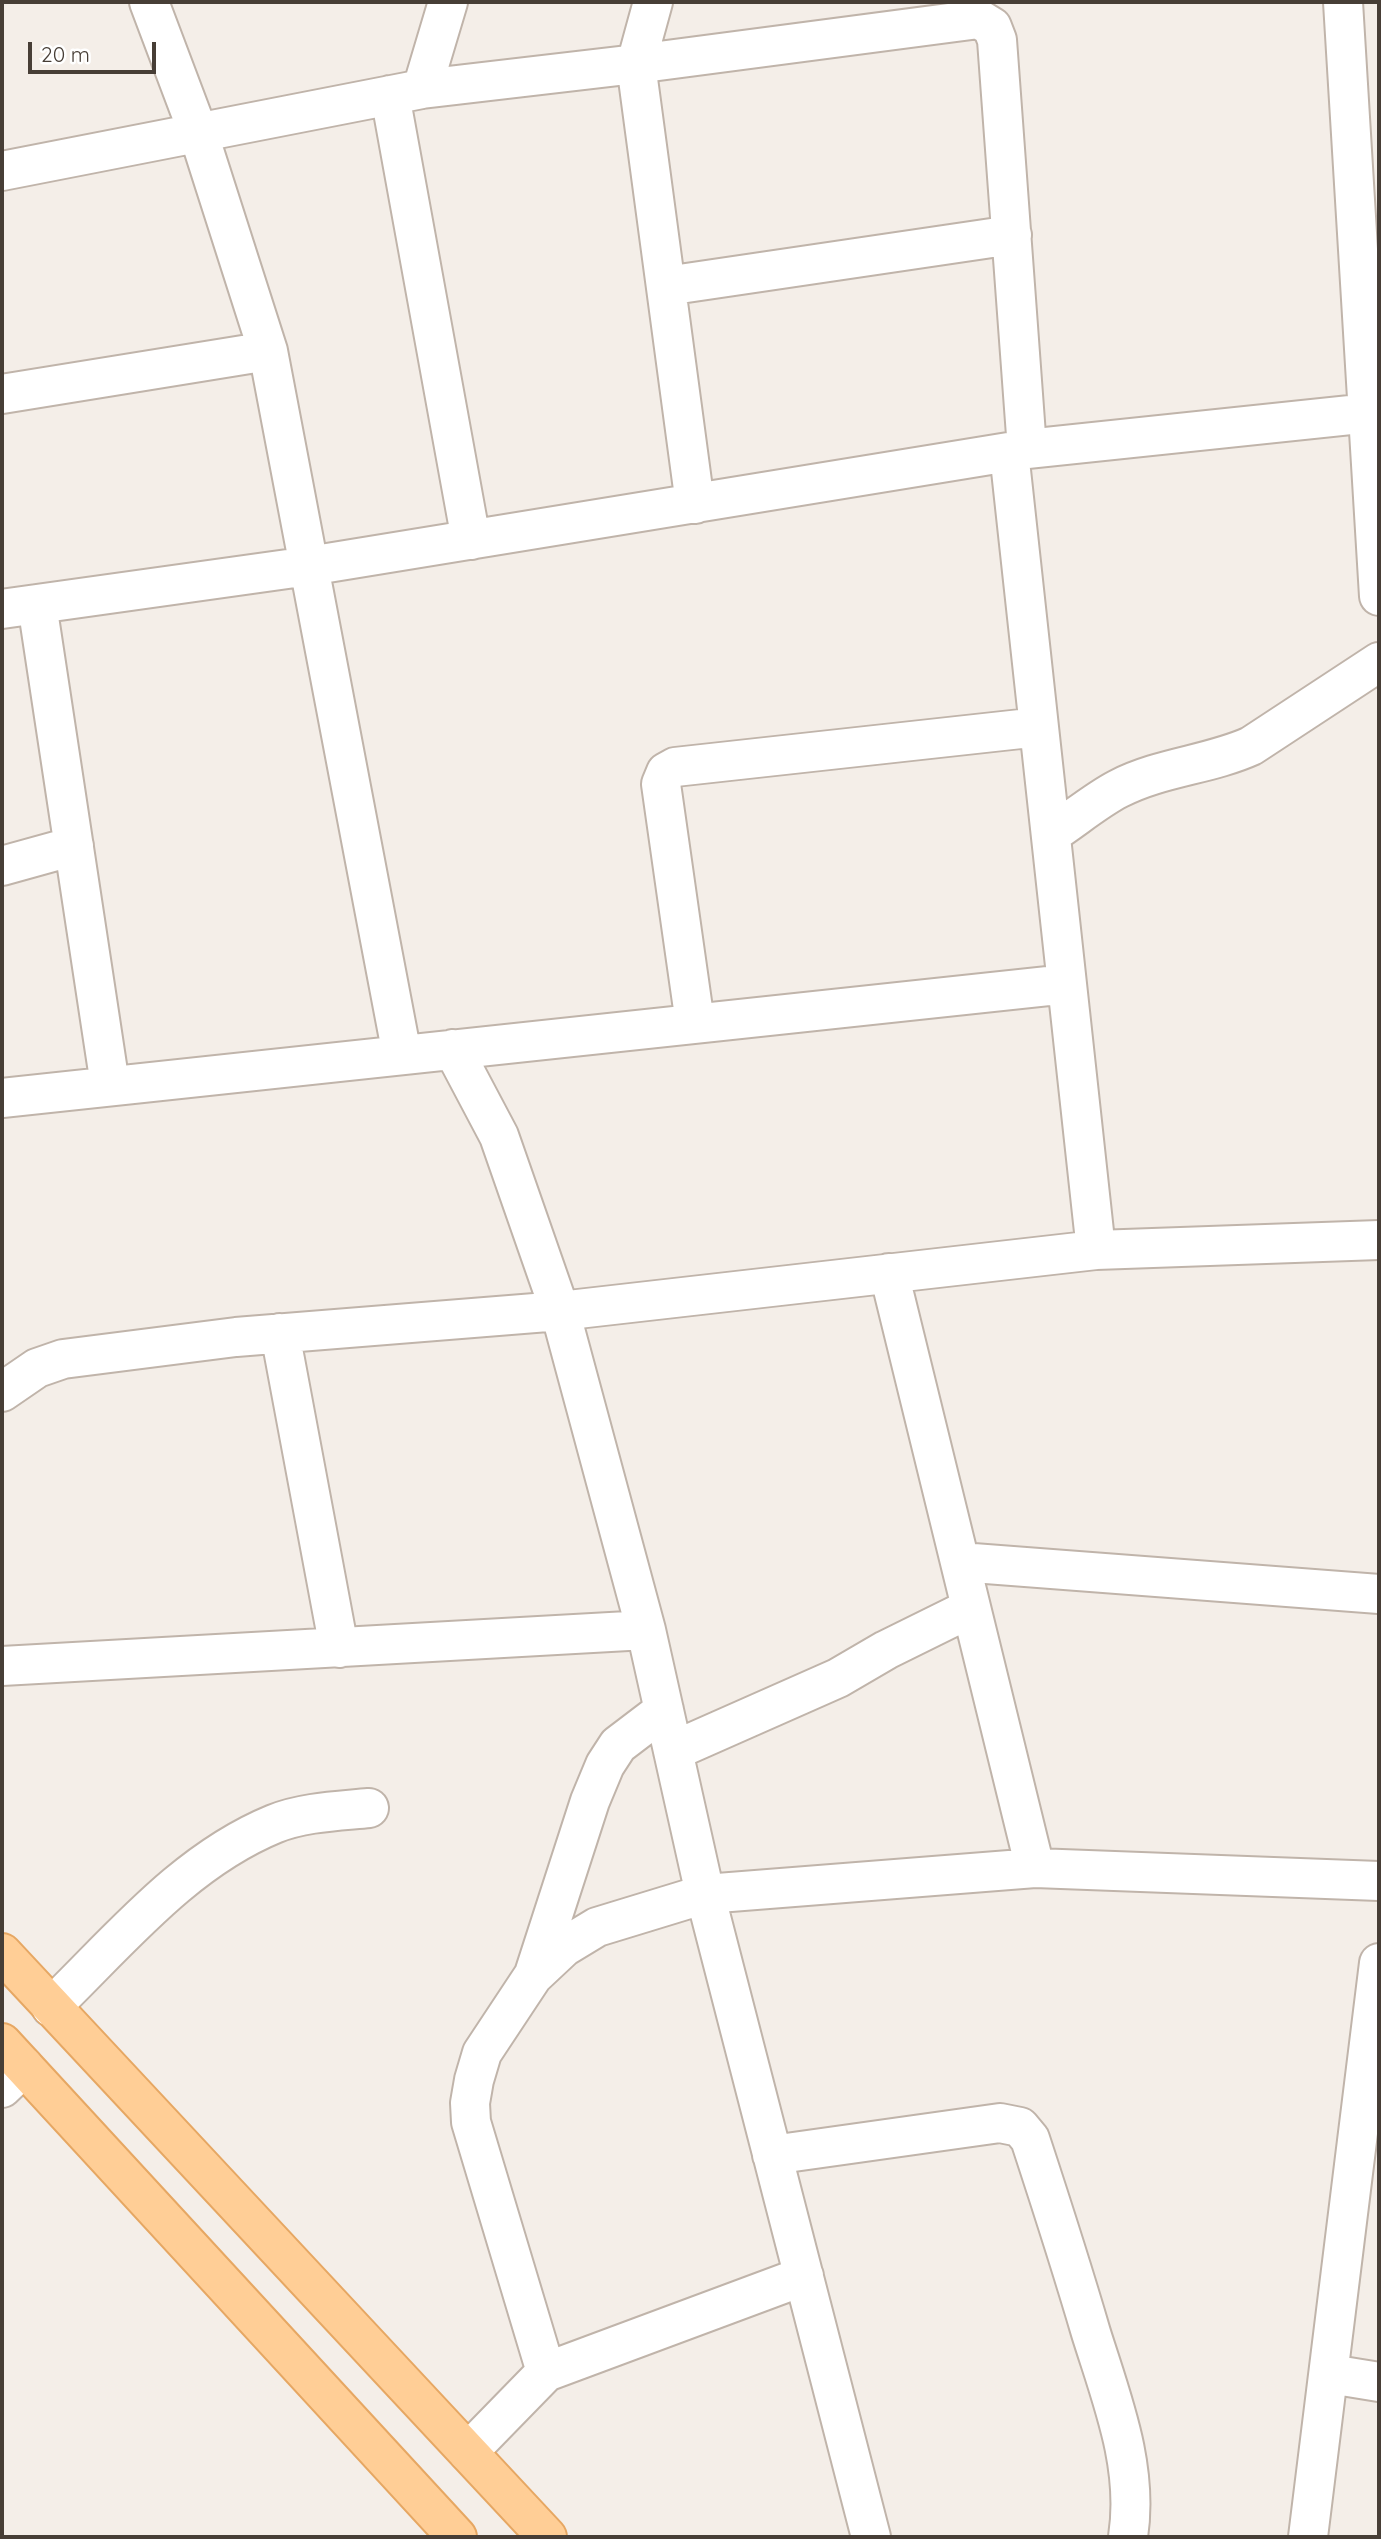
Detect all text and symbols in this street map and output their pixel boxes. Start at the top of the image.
scale bar [32,28,159,72]
text: 20 m [41,41,90,67]

